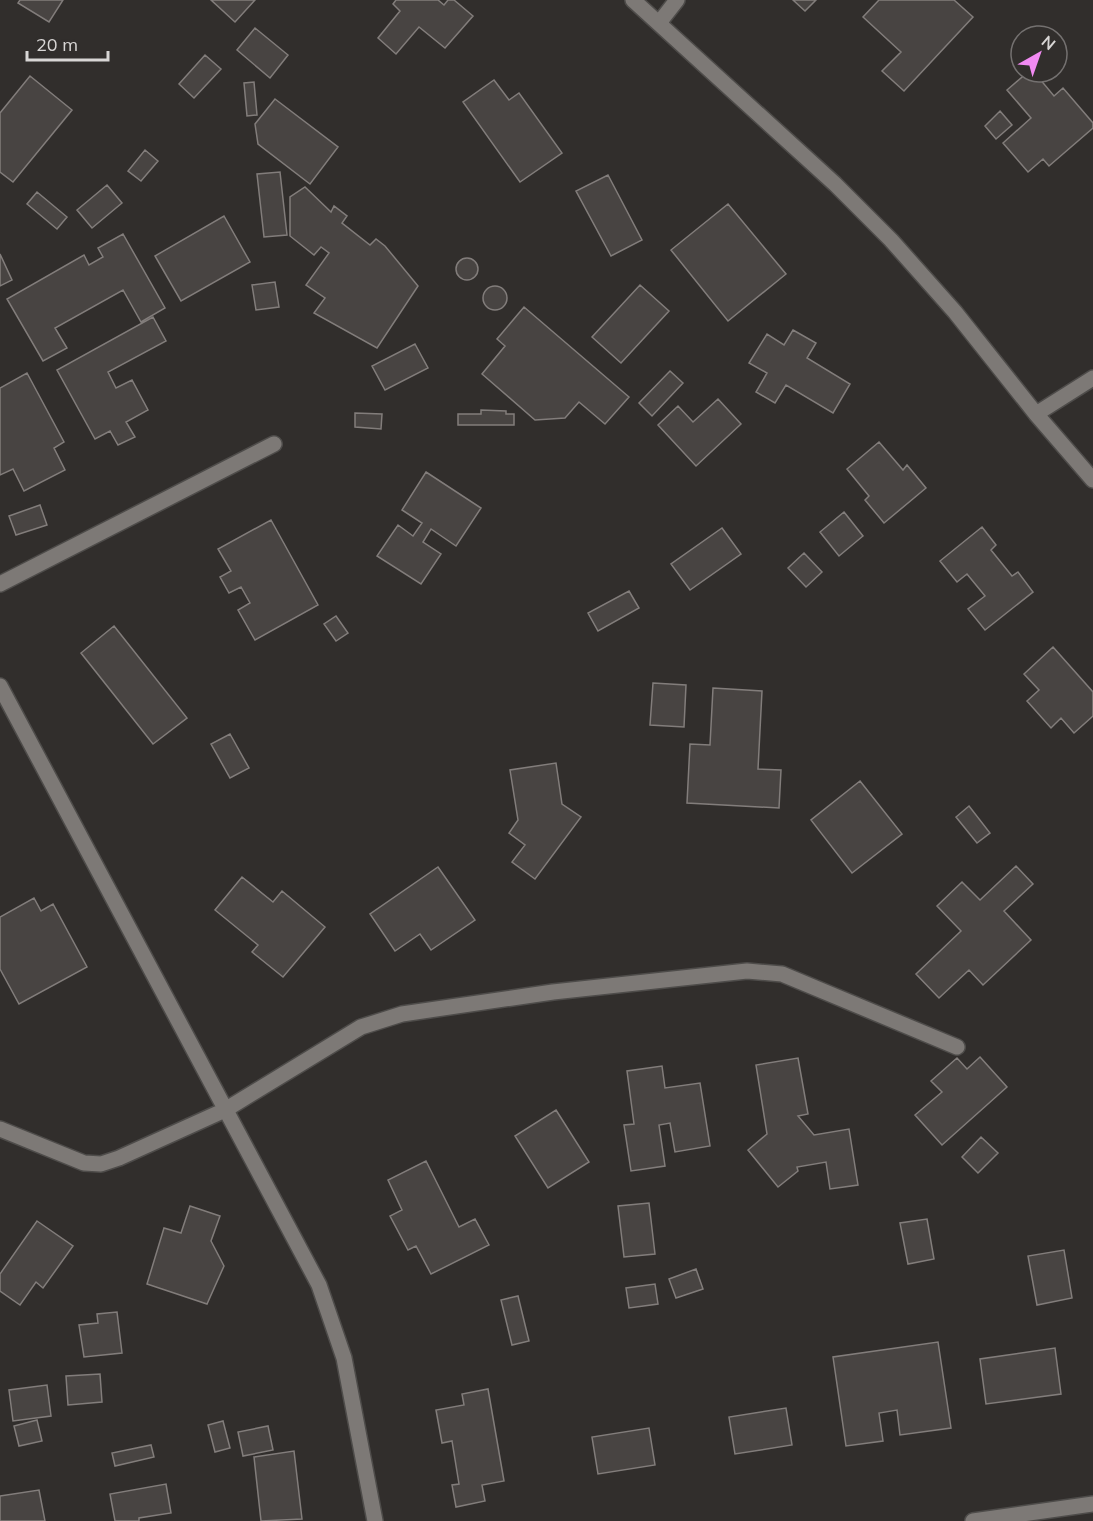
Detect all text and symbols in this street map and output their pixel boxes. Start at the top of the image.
scale bar [27,24,108,62]
north arrow [1009,24,1069,84]
text: N [1038,31,1060,54]
text: 20 m [36,33,78,56]

